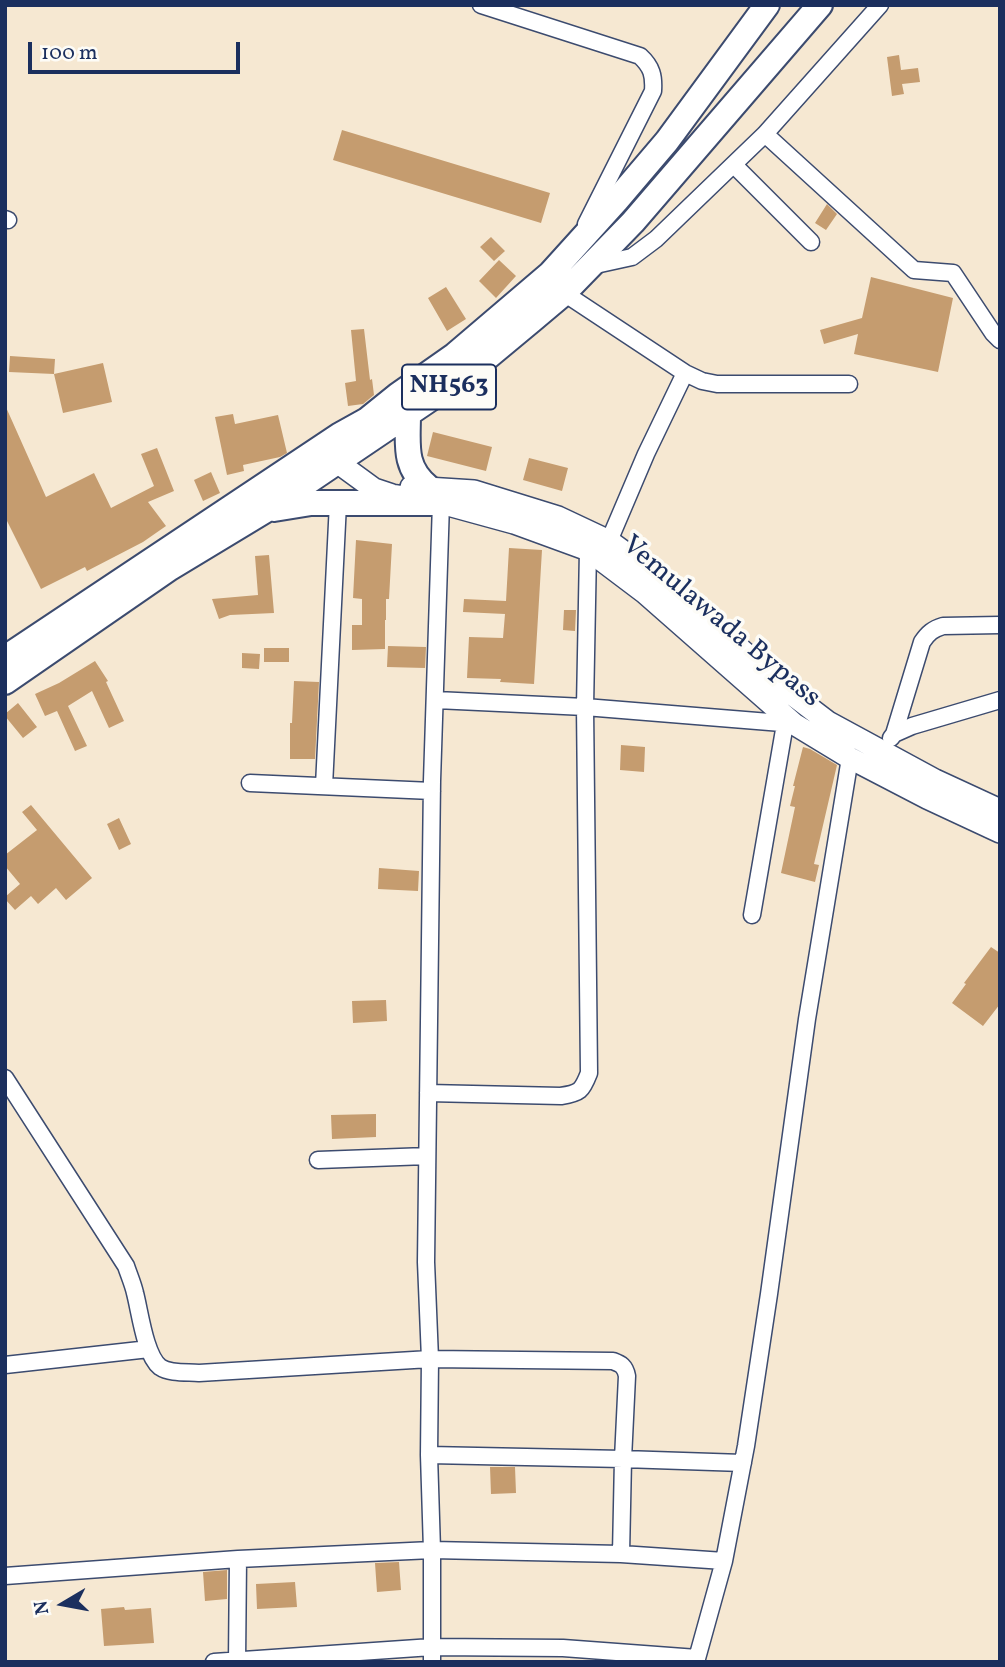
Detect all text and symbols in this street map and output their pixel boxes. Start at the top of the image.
scale bar [32,28,243,72]
text: 100 m [41,39,98,68]
road number: NH563 [402,364,496,410]
street label: Vemulawada Bypass [614,530,826,716]
north arrow [28,1569,98,1639]
text: N [28,1599,56,1617]

